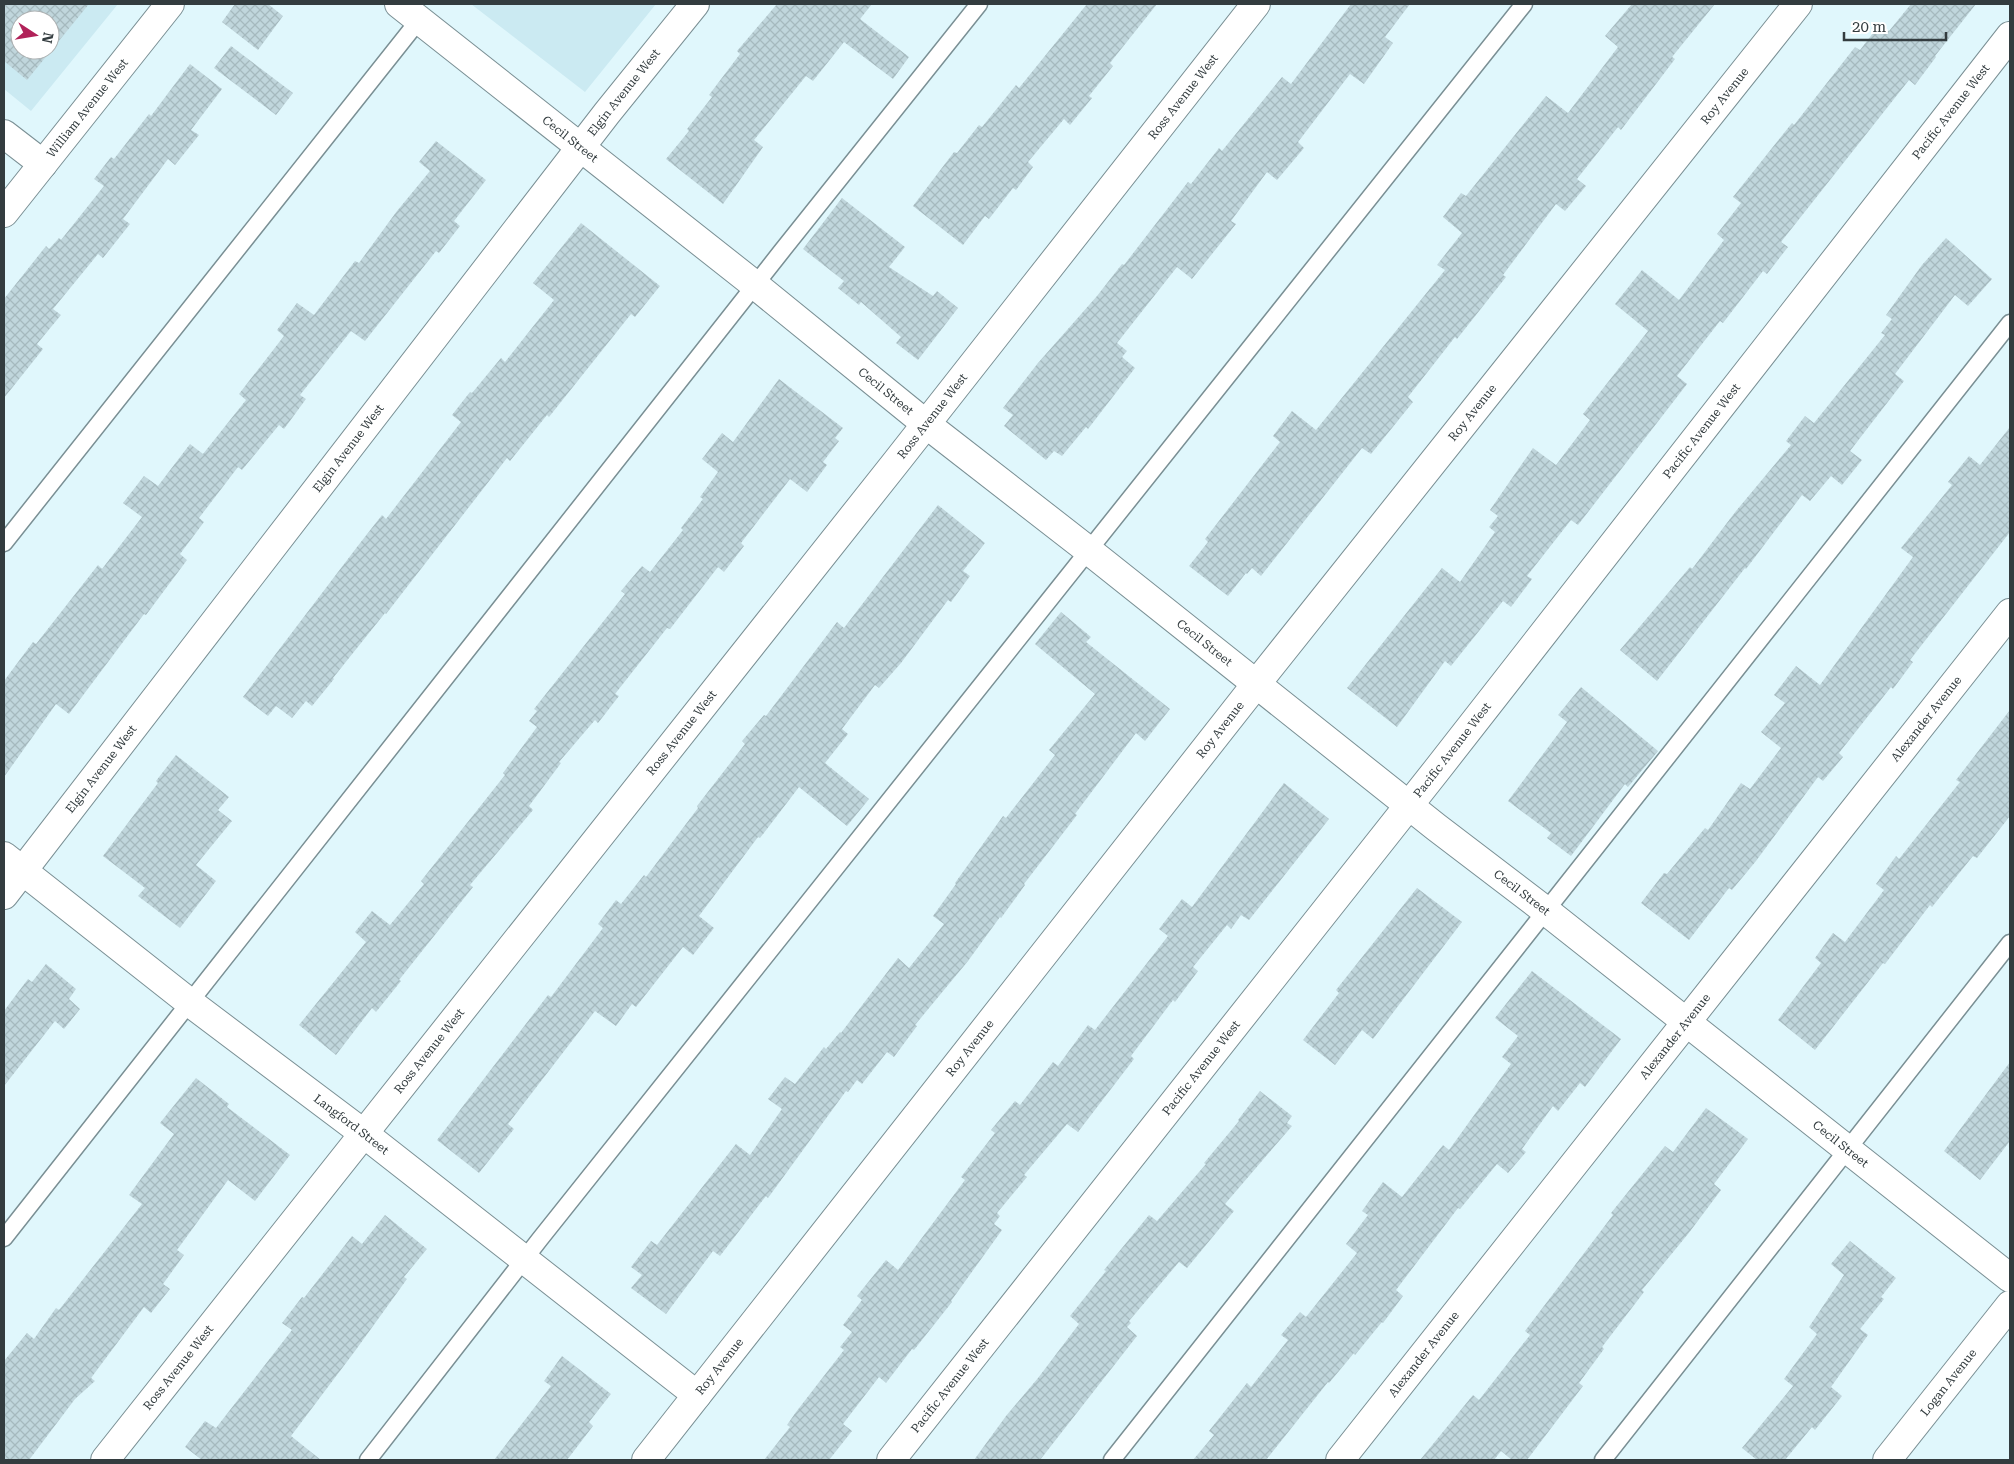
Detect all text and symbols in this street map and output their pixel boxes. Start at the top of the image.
north arrow [10,10,60,60]
scale bar [1844,10,1946,42]
text: 20 m [1852,18,1887,36]
text: N [39,31,57,45]
street label: Elgin Avenue West [585,46,663,139]
street label: Ross Avenue West [1145,51,1221,142]
street label: William Avenue West [44,55,131,160]
street label: Pacific Avenue West [1909,61,1993,162]
street label: Roy Avenue [1698,65,1752,127]
street label: Cecil Street [539,113,601,166]
street label: Cecil Street [855,365,917,418]
street label: Ross Avenue West [895,370,970,461]
street label: Pacific Avenue West [1660,380,1743,481]
street label: Roy Avenue [1446,381,1499,444]
street label: Elgin Avenue West [310,401,387,495]
street label: Cecil Street [1174,616,1235,669]
street label: Alexander Avenue [1888,673,1965,764]
street label: Ross Avenue West [644,687,720,778]
street label: Roy Avenue [1194,698,1247,761]
street label: Pacific Avenue West [1411,699,1494,800]
street label: Elgin Avenue West [63,722,140,816]
street label: Cecil Street [1491,867,1553,919]
street label: Alexander Avenue [1637,991,1713,1082]
street label: Ross Avenue West [391,1005,468,1096]
street label: Roy Avenue [943,1017,997,1079]
street label: Pacific Avenue West [1159,1017,1243,1118]
street label: Langford Street [311,1091,392,1158]
street label: Cecil Street [1810,1118,1872,1171]
street label: Alexander Avenue [1386,1308,1462,1400]
street label: Ross Avenue West [140,1322,217,1413]
street label: Roy Avenue [693,1335,746,1398]
street label: Pacific Avenue West [908,1335,992,1436]
street label: Logan Avenue [1918,1346,1980,1419]

